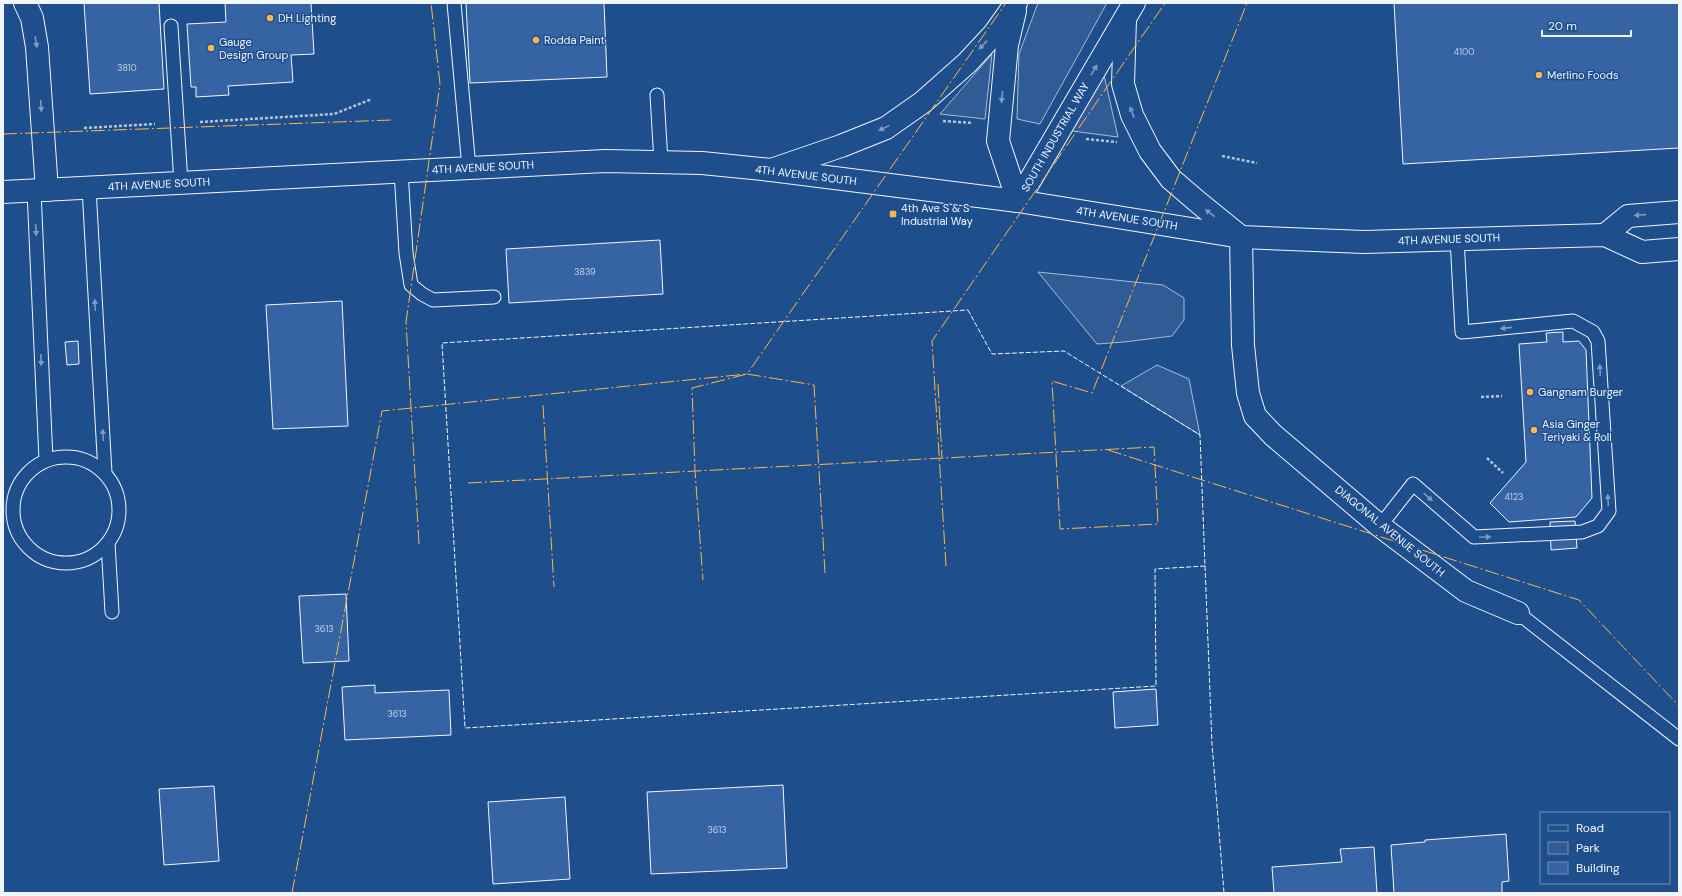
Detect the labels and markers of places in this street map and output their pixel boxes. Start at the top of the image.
place label: DH Lighting [278,11,336,25]
marker: DH Lighting [265,13,275,23]
place label: Rodda Paint [544,33,605,47]
place label: Gauge Design Group [219,35,288,62]
marker: Rodda Paint [531,35,541,45]
marker: Gauge Design Group [206,43,216,53]
place label: Merlino Foods [1547,68,1619,82]
marker: Merlino Foods [1534,70,1544,80]
place label: 4th Ave S & S Industrial Way [901,201,973,228]
marker: 4th Ave S & S Industrial Way [888,209,898,219]
place label: Gangnam Burger [1538,385,1623,399]
marker: Gangnam Burger [1525,387,1535,397]
place label: Asia Ginger Teriyaki & Roll [1542,417,1612,444]
marker: Asia Ginger Teriyaki & Roll [1529,425,1539,435]

